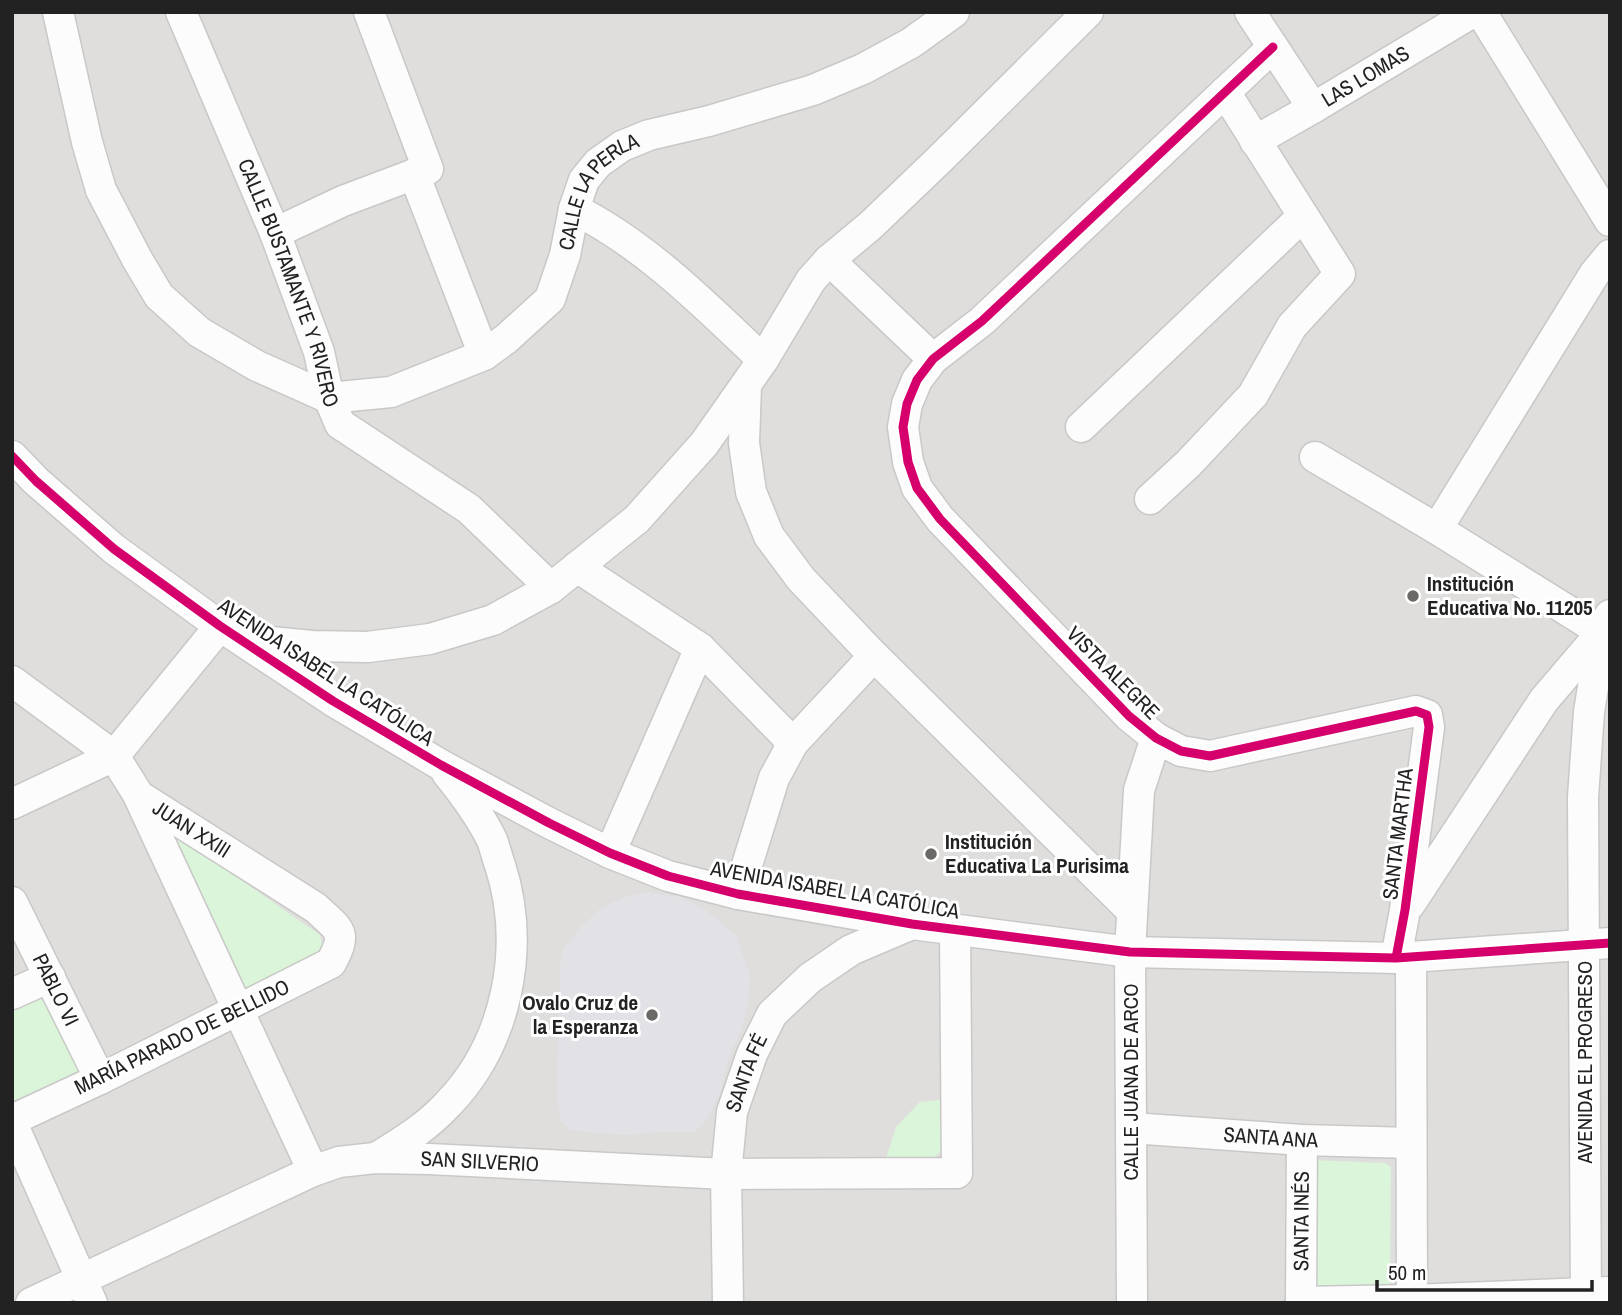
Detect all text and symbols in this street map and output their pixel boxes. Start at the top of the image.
street label: LAS LOMAS [1316,38,1415,114]
street label: CALLE LA PERLA [551,126,643,253]
street label: CALLE BUSTAMANTE Y RIVERO [231,154,346,412]
place label: Institución Educativa No. 11205 [1427,569,1593,622]
marker: Institución Educativa No. 11205 [1405,588,1421,604]
street label: AVENIDA ISABEL LA CATÓLICA [212,590,440,753]
street label: VISTA ALEGRE [1060,620,1166,726]
street label: SANTA MARTHA [1375,766,1420,901]
street label: JUAN XXIII [147,793,236,864]
place label: Institución Educativa La Purisima [945,827,1129,880]
marker: Institución Educativa La Purisima [923,846,939,862]
street label: AVENIDA ISABEL LA CATÓLICA [707,853,962,926]
street label: PABLO VI [26,948,86,1031]
street label: AVENIDA EL PROGRESO [1570,961,1599,1164]
street label: MARÍA PARADO DE BELLIDO [69,972,294,1101]
street label: CALLE JUANA DE ARCO [1116,983,1145,1181]
place label: Ovalo Cruz de la Esperanza [522,988,638,1041]
marker: Ovalo Cruz de la Esperanza [644,1007,660,1023]
street label: SANTA FÉ [718,1028,774,1116]
street label: SANTA ANA [1223,1120,1319,1154]
street label: SAN SILVERIO [420,1144,540,1179]
street label: SANTA INÉS [1286,1171,1316,1271]
scale bar [1377,1248,1592,1292]
text: 50 m [1388,1258,1426,1287]

